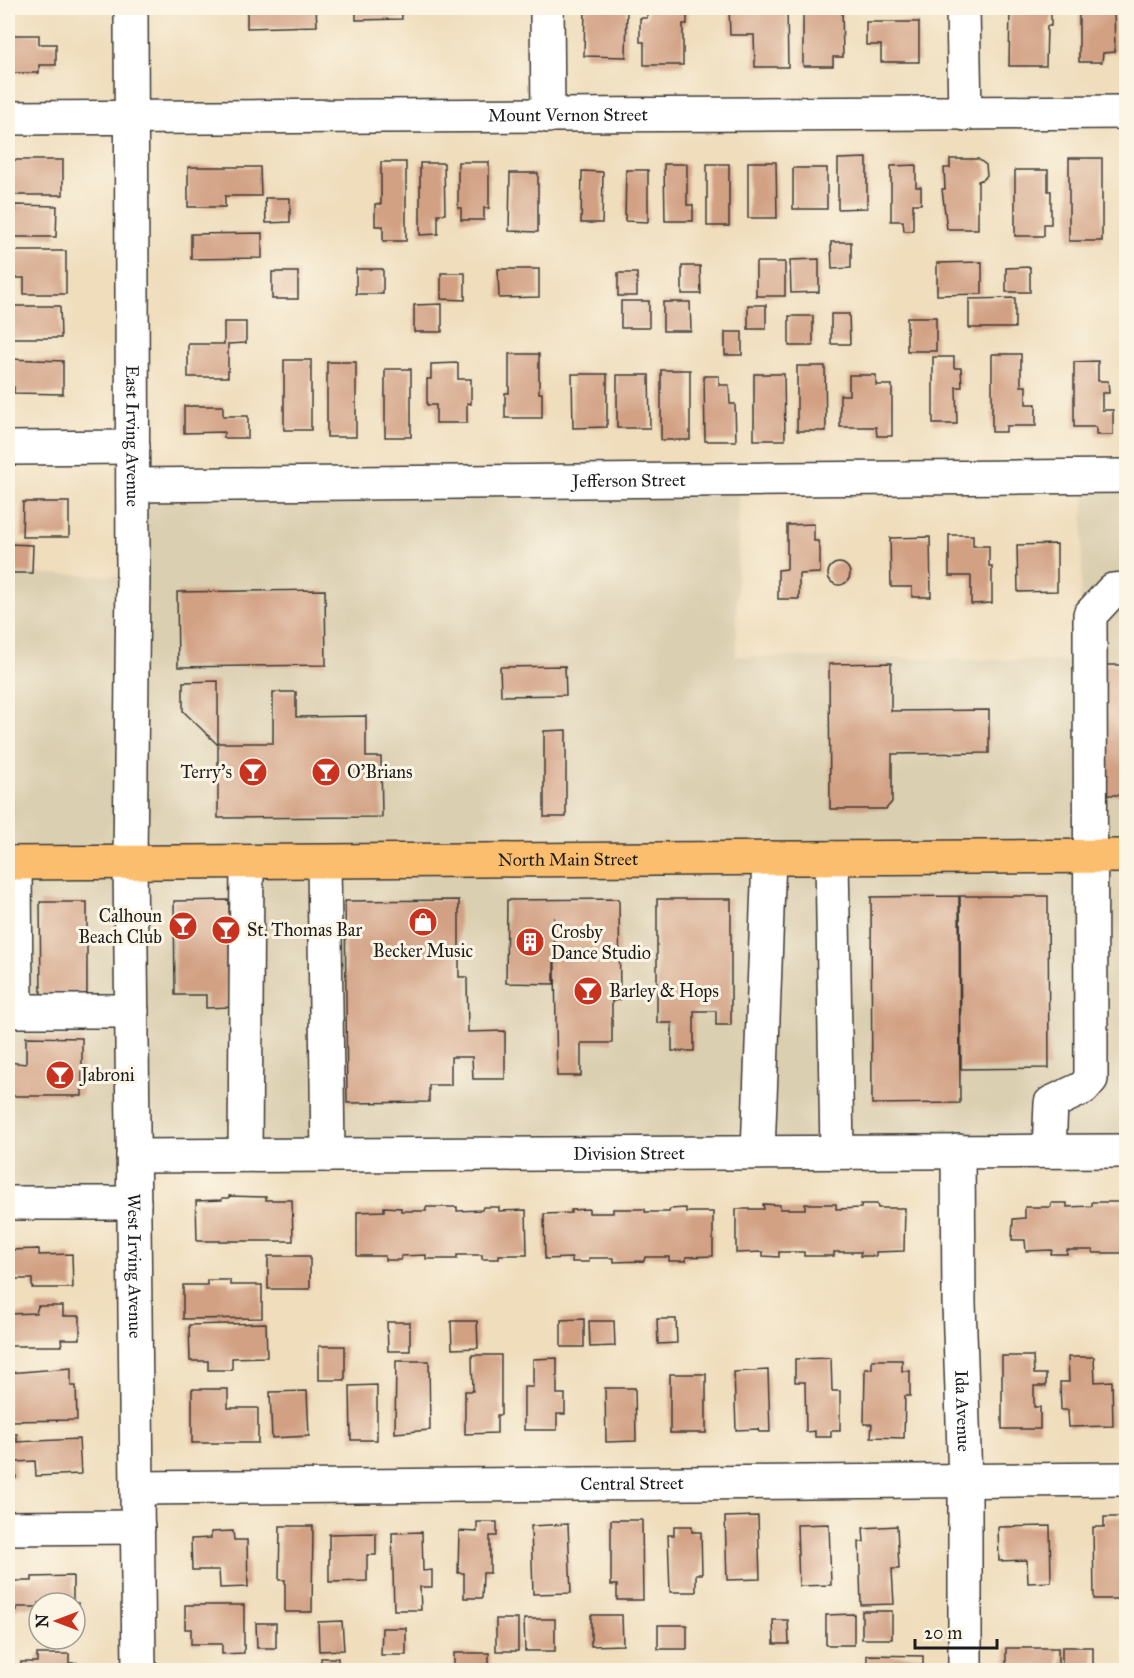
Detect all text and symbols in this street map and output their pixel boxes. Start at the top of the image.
street label: Mount Vernon Street [488,104,649,126]
street label: East Irving Avenue [121,365,144,507]
street label: Jefferson Street [570,469,687,493]
bar icon: Terry's [237,756,269,788]
bar icon: O'Brians [310,756,342,788]
place label: Terry's [180,761,232,783]
place label: O'Brians [347,761,413,783]
street label: North Main Street [498,848,639,871]
place label: Calhoun Beach Club [78,905,162,948]
shop icon: Becker Music [407,906,439,938]
bar icon: Calhoun Beach Club [167,910,199,942]
bar icon: St. Thomas Bar [210,914,242,946]
place label: St. Thomas Bar [247,919,362,941]
place label: Crosby Dance Studio [551,921,651,964]
building icon: Crosby Dance Studio [514,926,546,958]
place label: Becker Music [373,940,474,962]
bar icon: Barley & Hops [572,975,604,1007]
place label: Barley & Hops [609,980,719,1002]
bar icon: Jabroni [44,1059,76,1091]
place label: Jabroni [79,1064,135,1087]
street label: Division Street [573,1142,686,1165]
street label: West Irving Avenue [123,1193,146,1339]
street label: Ida Avenue [950,1370,975,1452]
street label: Central Street [580,1472,685,1495]
north arrow [27,1591,87,1651]
scale bar [915,1612,998,1650]
text: N [33,1614,52,1628]
text: 20 m [924,1622,962,1644]

